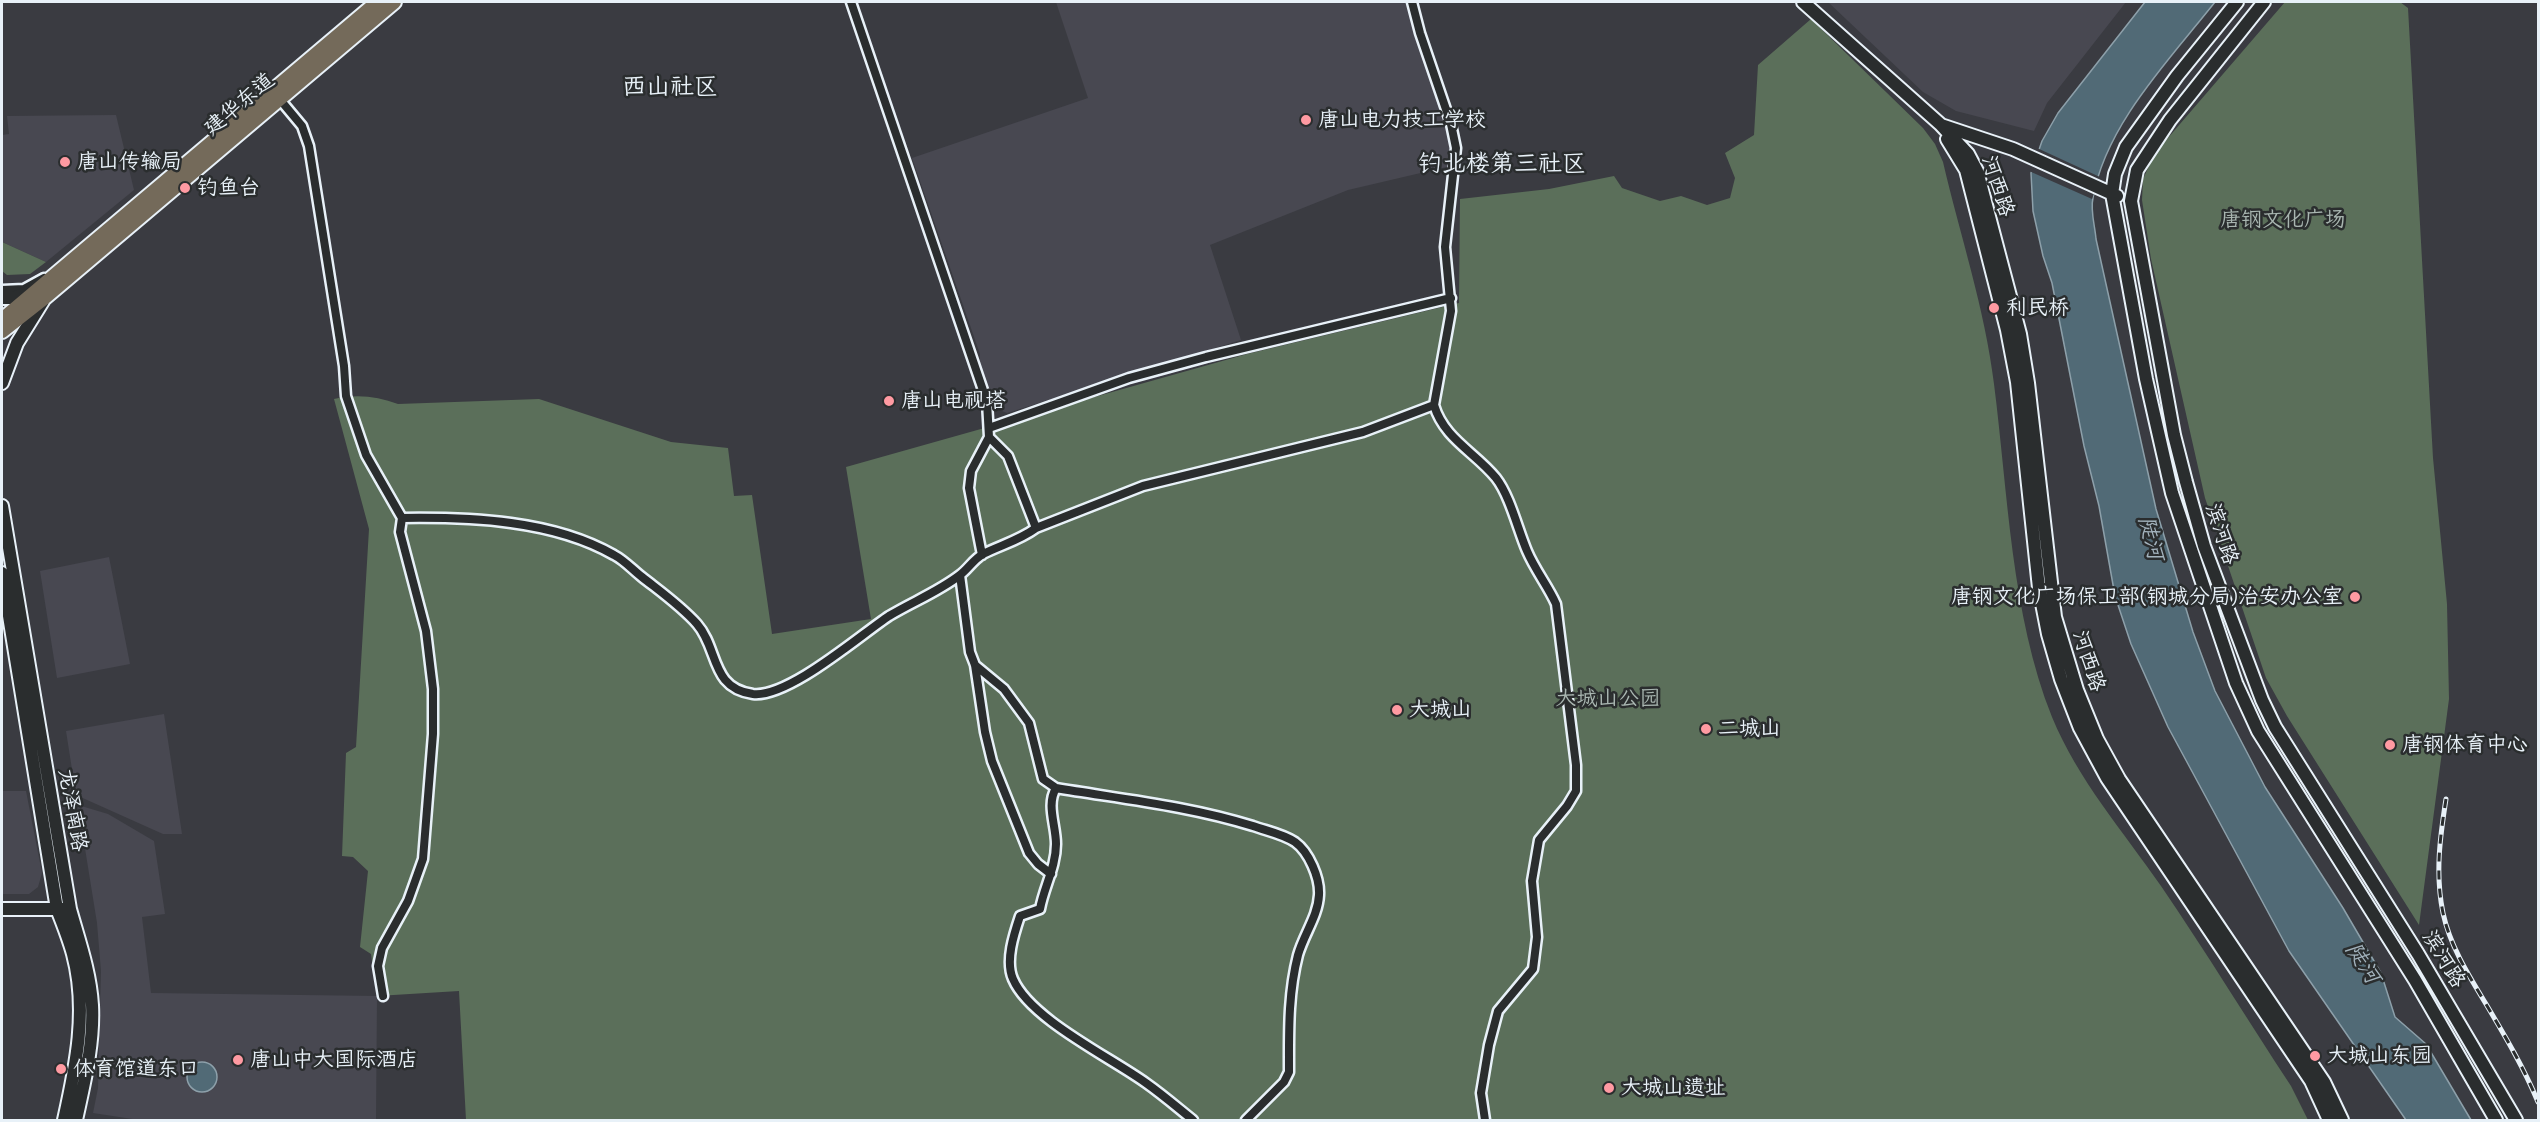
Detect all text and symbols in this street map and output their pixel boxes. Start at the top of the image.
street label: 建华东道 [199,67,279,141]
district label: 西山社区 [622,73,718,101]
place label: 唐山电力技工学校 [1318,107,1486,133]
marker: 唐山电力技工学校 [1299,113,1313,127]
place label: 唐山传输局 [77,149,182,175]
district label: 钓北楼第三社区 [1418,150,1586,178]
street label: 河西路 [1976,152,2020,220]
marker: 唐山传输局 [58,155,72,169]
place label: 钓鱼台 [197,175,260,201]
marker: 钓鱼台 [178,181,192,195]
park label: 唐钢文化广场 [2220,207,2346,233]
place label: 利民桥 [2006,295,2069,321]
marker: 利民桥 [1987,301,2001,315]
place label: 唐山电视塔 [901,388,1006,414]
marker: 唐山电视塔 [882,394,896,408]
street label: 滨河路 [2200,500,2244,568]
water label: 陡河 [2133,513,2169,563]
place label: 唐钢文化广场保卫部(钢城分局)治安办公室 [1951,584,2343,610]
marker: 唐钢文化广场保卫部(钢城分局)治安办公室 [2348,590,2362,604]
street label: 河西路 [2067,627,2111,695]
park label: 大城山公园 [1556,686,1660,712]
place label: 大城山 [1409,697,1472,723]
marker: 大城山 [1390,703,1404,717]
place label: 二城山 [1718,716,1781,742]
marker: 二城山 [1699,722,1713,736]
place label: 唐钢体育中心 [2402,732,2528,758]
marker: 唐钢体育中心 [2383,738,2397,752]
street label: 龙泽南路 [53,766,93,854]
street label: 滨河路 [2417,926,2471,992]
water label: 陡河 [2340,937,2386,989]
place label: 大城山东园 [2327,1043,2432,1069]
place label: 唐山中大国际酒店 [250,1047,418,1073]
marker: 大城山东园 [2308,1049,2322,1063]
marker: 唐山中大国际酒店 [231,1053,245,1067]
place label: 体育馆道东口 [73,1056,199,1082]
marker: 体育馆道东口 [54,1062,68,1076]
place label: 大城山遗址 [1621,1075,1726,1101]
marker: 大城山遗址 [1602,1081,1616,1095]

